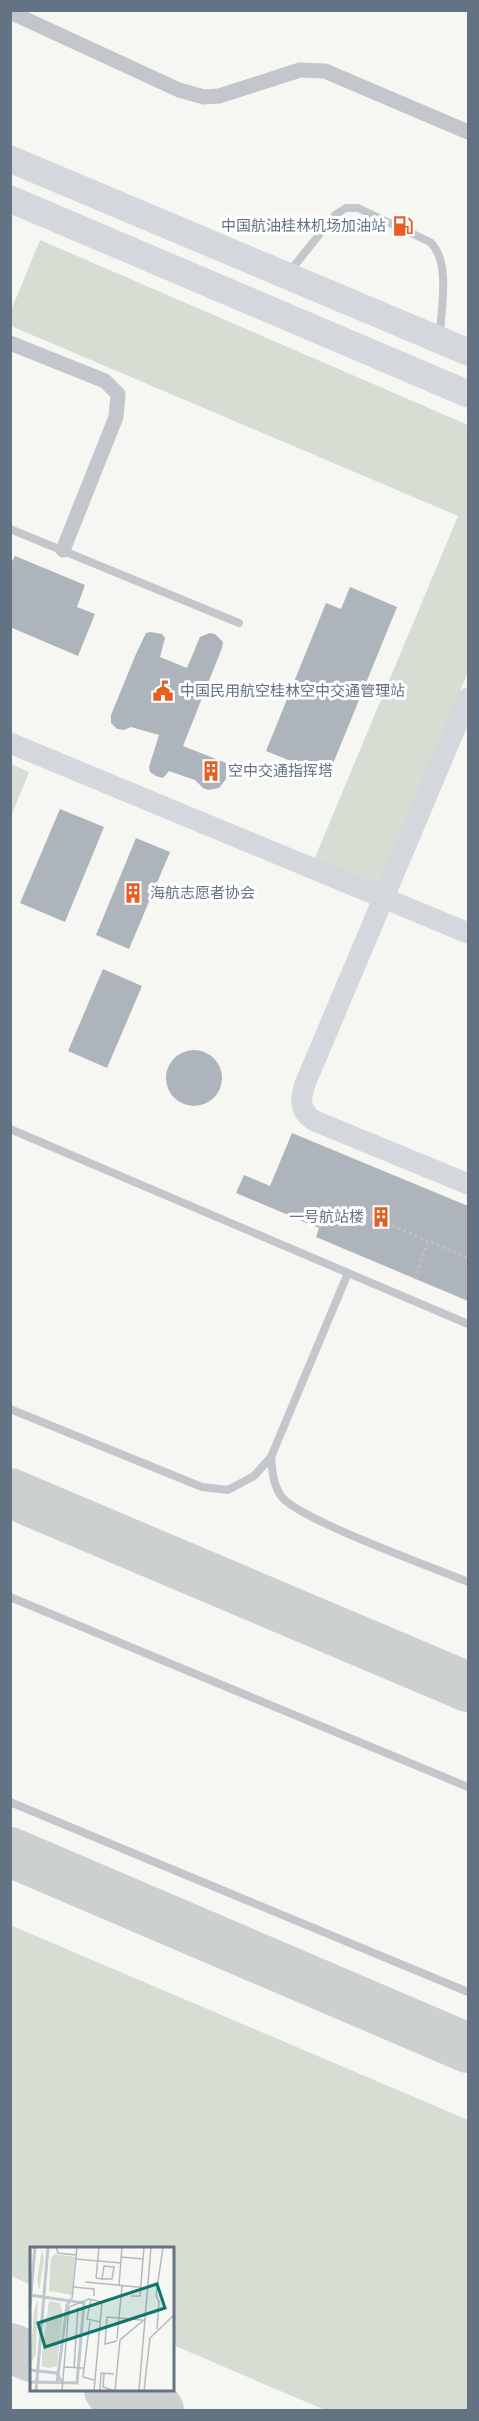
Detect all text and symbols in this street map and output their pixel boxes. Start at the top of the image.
fuel station icon: 中国航油桂林机场加油站 [391,214,415,238]
place label: 中国航油桂林机场加油站 [221,217,386,235]
public building icon: 中国民用航空桂林空中交通管理站 [151,679,175,703]
place label: 中国民用航空桂林空中交通管理站 [180,682,405,700]
building icon: 空中交通指挥塔 [199,759,223,783]
place label: 空中交通指挥塔 [228,762,333,780]
building icon: 海航志愿者协会 [121,881,145,905]
place label: 海航志愿者协会 [150,884,255,902]
building icon: 一号航站楼 [369,1205,393,1229]
place label: 一号航站楼 [289,1208,364,1226]
inset map [30,2247,174,2391]

